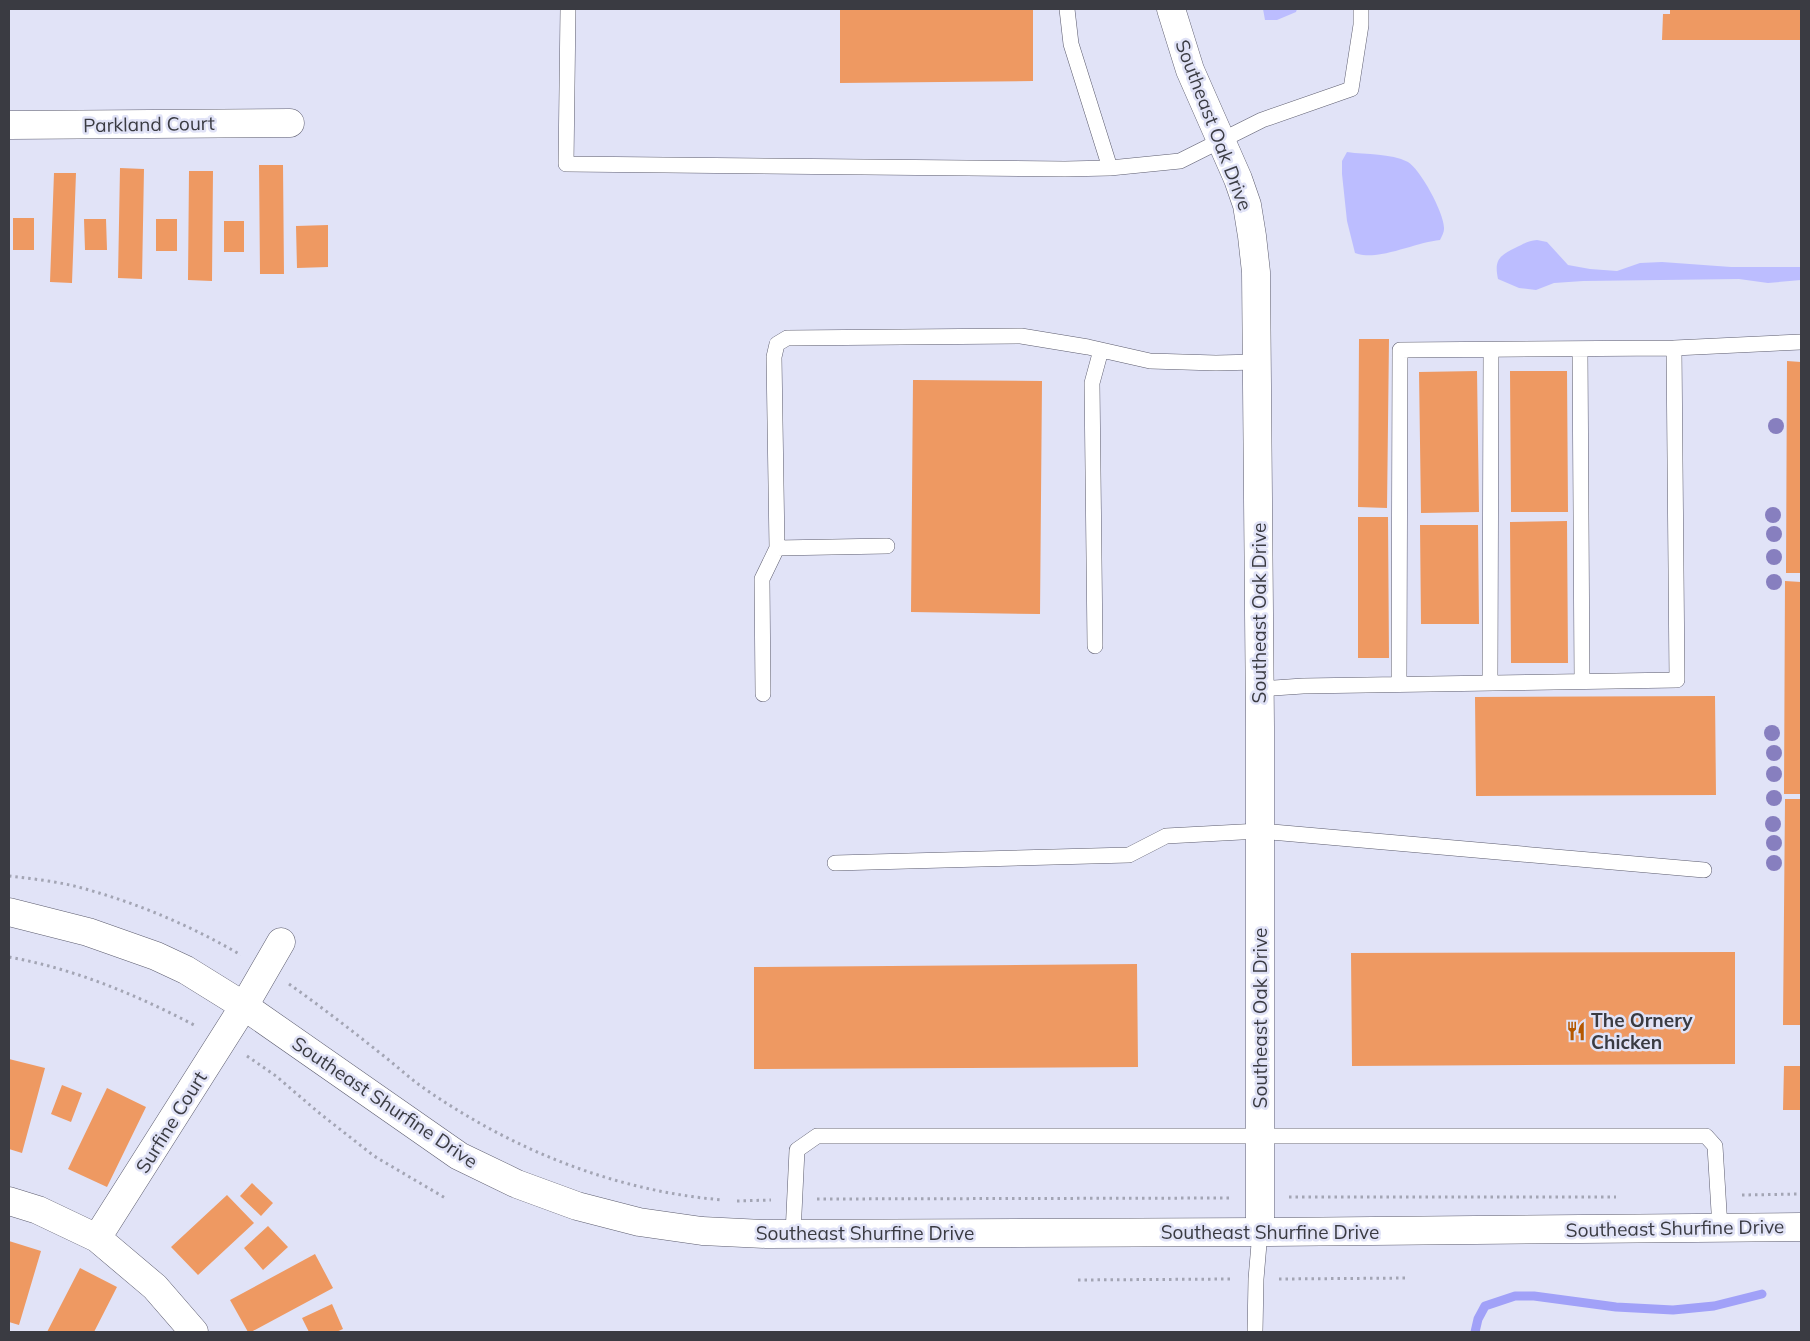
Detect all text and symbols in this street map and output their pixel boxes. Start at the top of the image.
street label: Southeast Oak Drive [1170,36,1258,214]
street label: Parkland Court [83,111,215,137]
street label: Southeast Oak Drive [1247,523,1271,703]
street label: Southeast Oak Drive [1248,928,1272,1108]
place label: The Ornery Chicken [1591,1008,1693,1054]
restaurant icon: The Ornery Chicken [1565,1020,1587,1042]
street label: Southeast Shurfine Drive [288,1031,482,1173]
street label: Surfine Court [130,1066,212,1177]
street label: Southeast Shurfine Drive [1565,1214,1785,1242]
street label: Southeast Shurfine Drive [1161,1220,1379,1244]
street label: Southeast Shurfine Drive [756,1221,974,1245]

